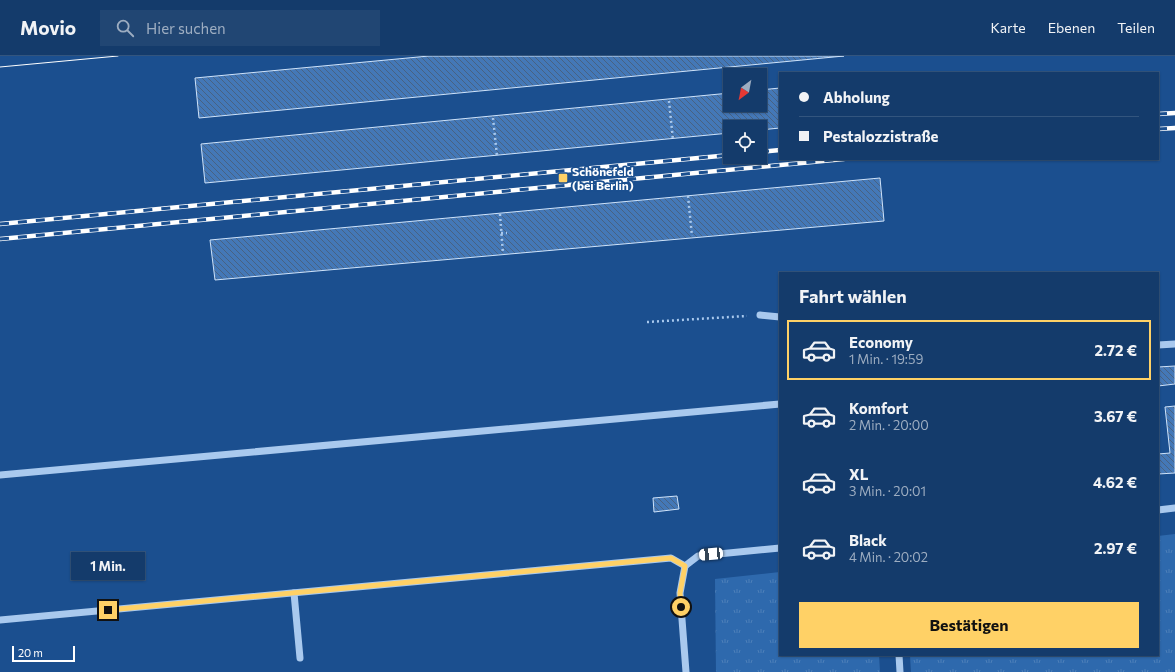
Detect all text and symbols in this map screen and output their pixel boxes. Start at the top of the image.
search box [100,10,380,46]
text: Movio [20,16,76,39]
icon: search [114,17,136,39]
text: Hier suchen [146,19,226,37]
text: Karte [990,19,1026,36]
text: Ebenen [1048,19,1095,36]
text: Teilen [1117,19,1155,36]
north arrow [723,68,767,112]
map controls [723,68,767,164]
text: Abholung [823,88,890,106]
button: locate [723,120,767,164]
text: Pestalozzistraße [823,127,938,145]
place label: Schönefeld (bei Berlin) [572,164,634,192]
marker: Schönefeld (bei Berlin) [557,172,569,184]
text: Fahrt wählen [799,285,907,307]
icon: car [801,332,837,368]
text: Economy [849,333,913,351]
text: 2.72 € [1094,341,1137,359]
text: 1 Min. · 19:59 [849,351,923,367]
icon: car [801,398,837,434]
text: Komfort [849,399,908,417]
text: 3.67 € [1094,407,1137,425]
text: 2 Min. · 20:00 [849,417,929,433]
icon: car [801,464,837,500]
text: XL [849,465,868,483]
text: 4.62 € [1093,473,1137,491]
text: 3 Min. · 20:01 [849,483,926,499]
icon: car [801,530,837,566]
text: Black [849,531,887,549]
text: 2.97 € [1094,539,1137,557]
car [699,547,723,561]
text: 4 Min. · 20:02 [849,549,928,565]
callout: 1 Min. [71,552,145,580]
text: 1 Min. [90,558,126,574]
route start [672,598,690,616]
route end [99,601,117,619]
button: Bestätigen [799,602,1139,648]
scale bar [12,644,75,663]
text: 20 m [18,646,43,659]

